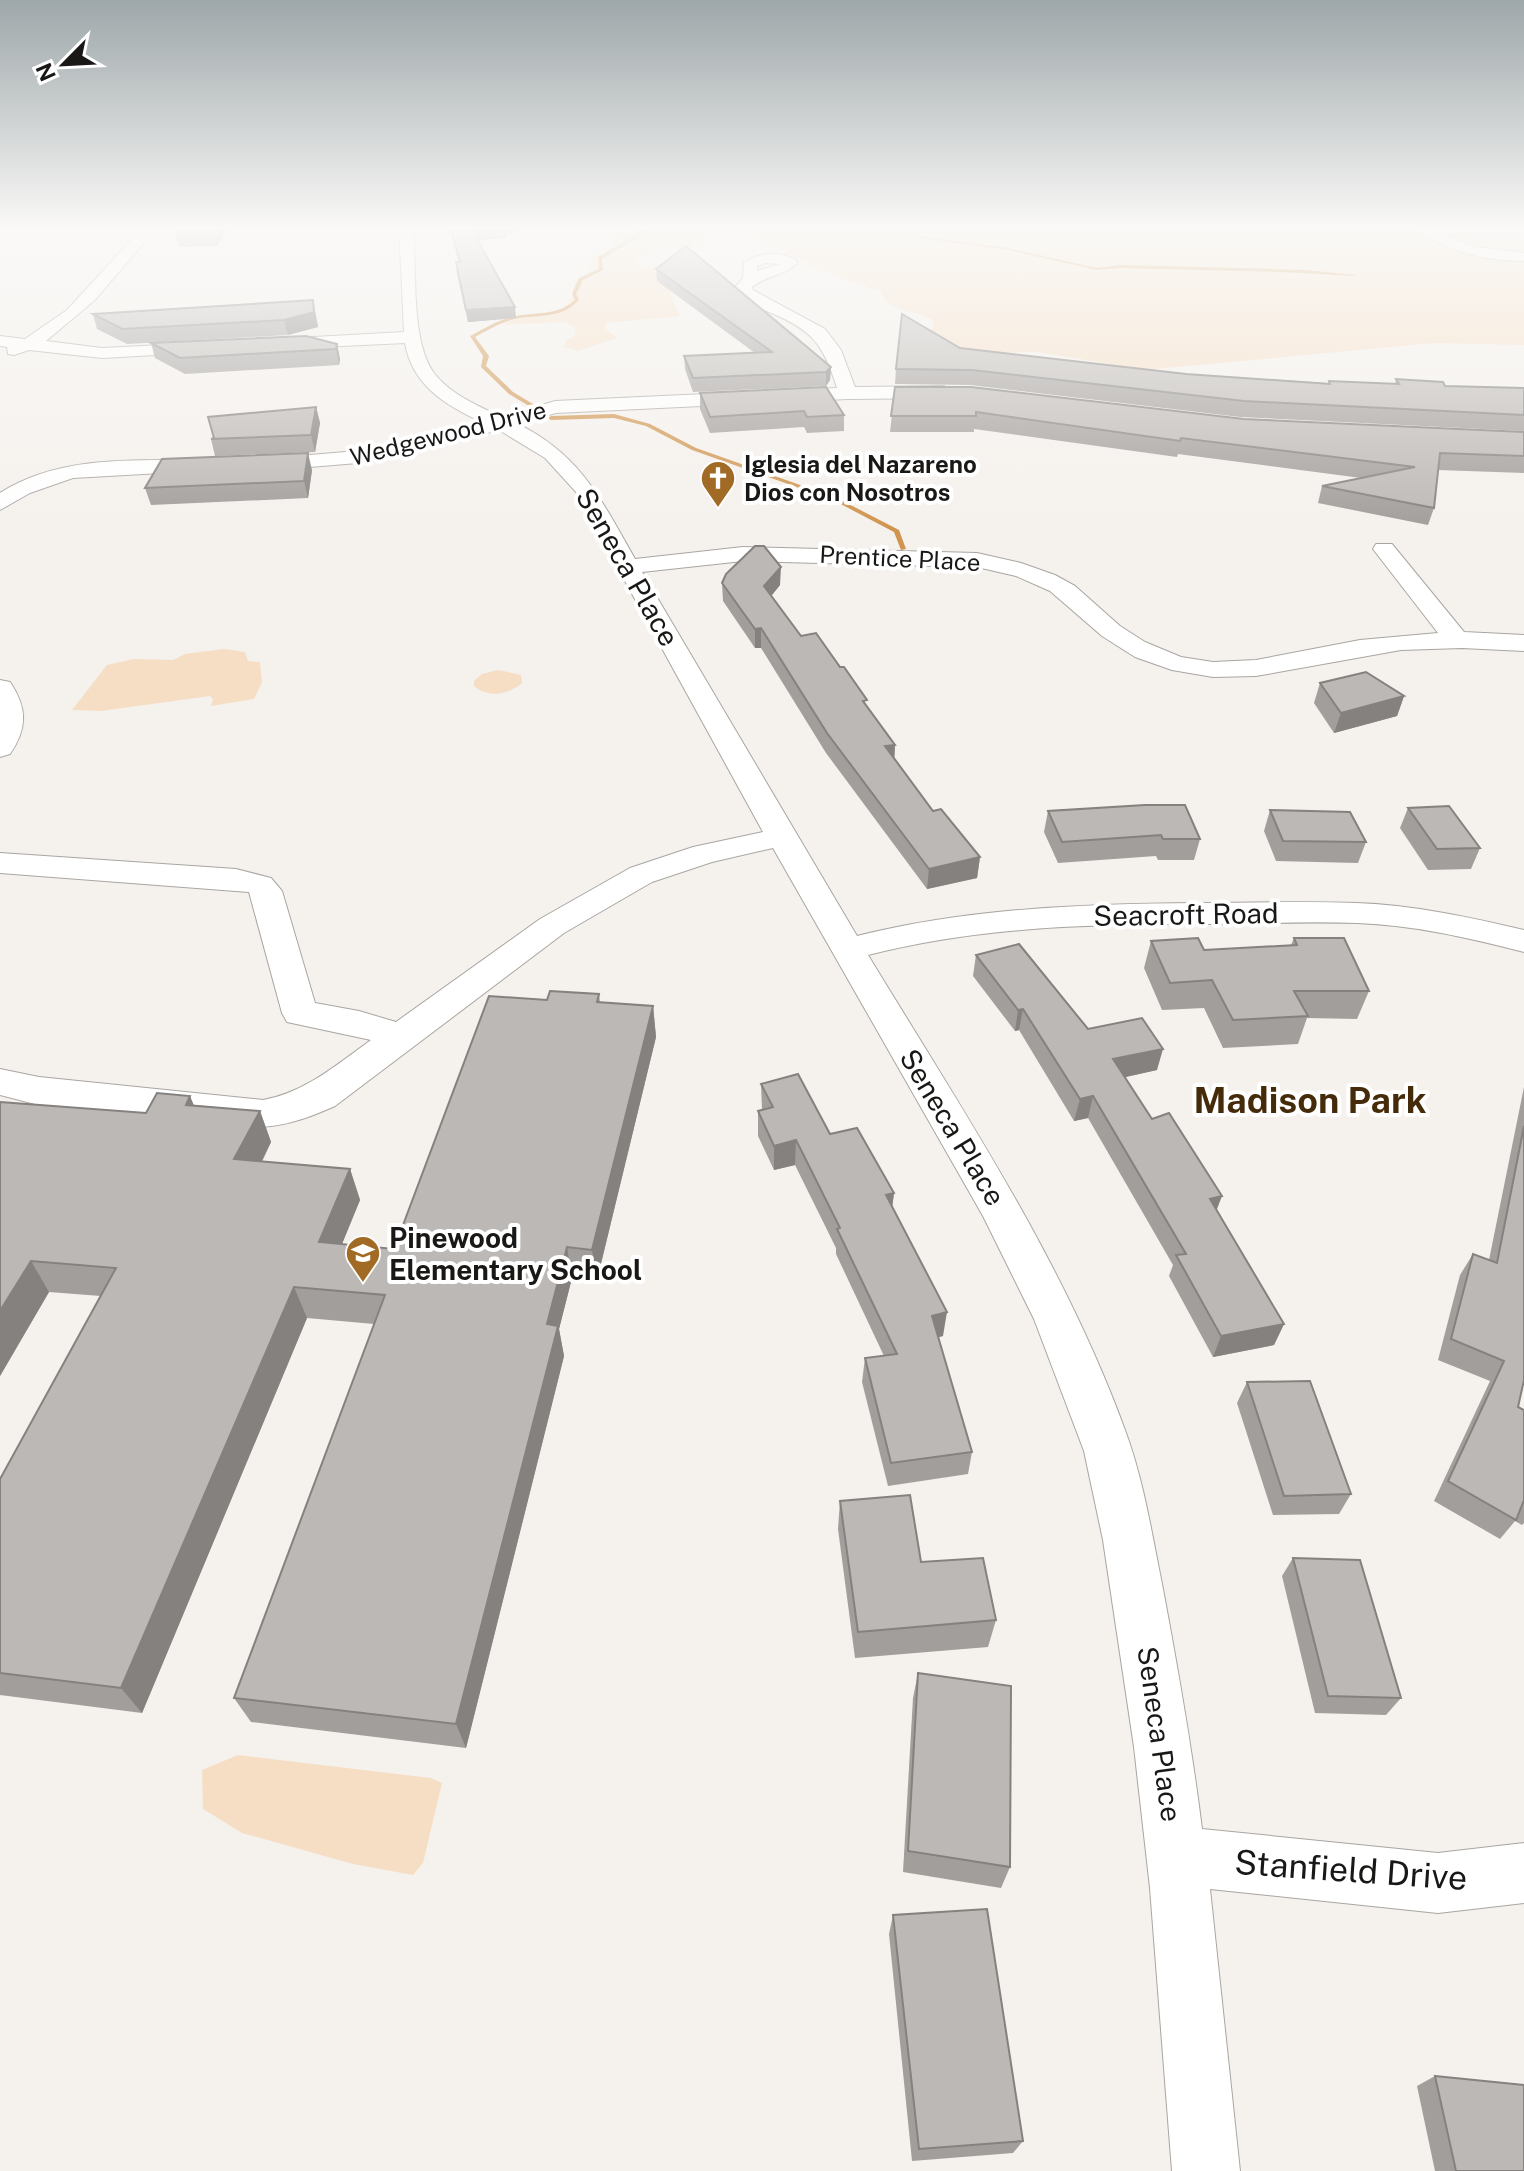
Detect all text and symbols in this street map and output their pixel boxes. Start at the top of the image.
north arrow [24,24,104,104]
text: N [30,59,61,85]
street label: Wedgewood Drive [347,395,549,471]
place label: Iglesia del Nazareno Dios con Nosotros [744,450,977,506]
church icon: Iglesia del Nazareno Dios con Nosotros [699,459,737,509]
street label: Seneca Place [570,482,686,652]
street label: Prentice Place [819,540,981,576]
street label: Seacroft Road [1093,896,1279,932]
street label: Seneca Place [893,1043,1013,1211]
district label: Madison Park [1193,1079,1427,1121]
place label: Pinewood Elementary School [389,1221,642,1286]
school or university icon: Pinewood Elementary School [344,1234,382,1284]
street label: Seneca Place [1131,1644,1189,1824]
street label: Stanfield Drive [1233,1842,1469,1898]

